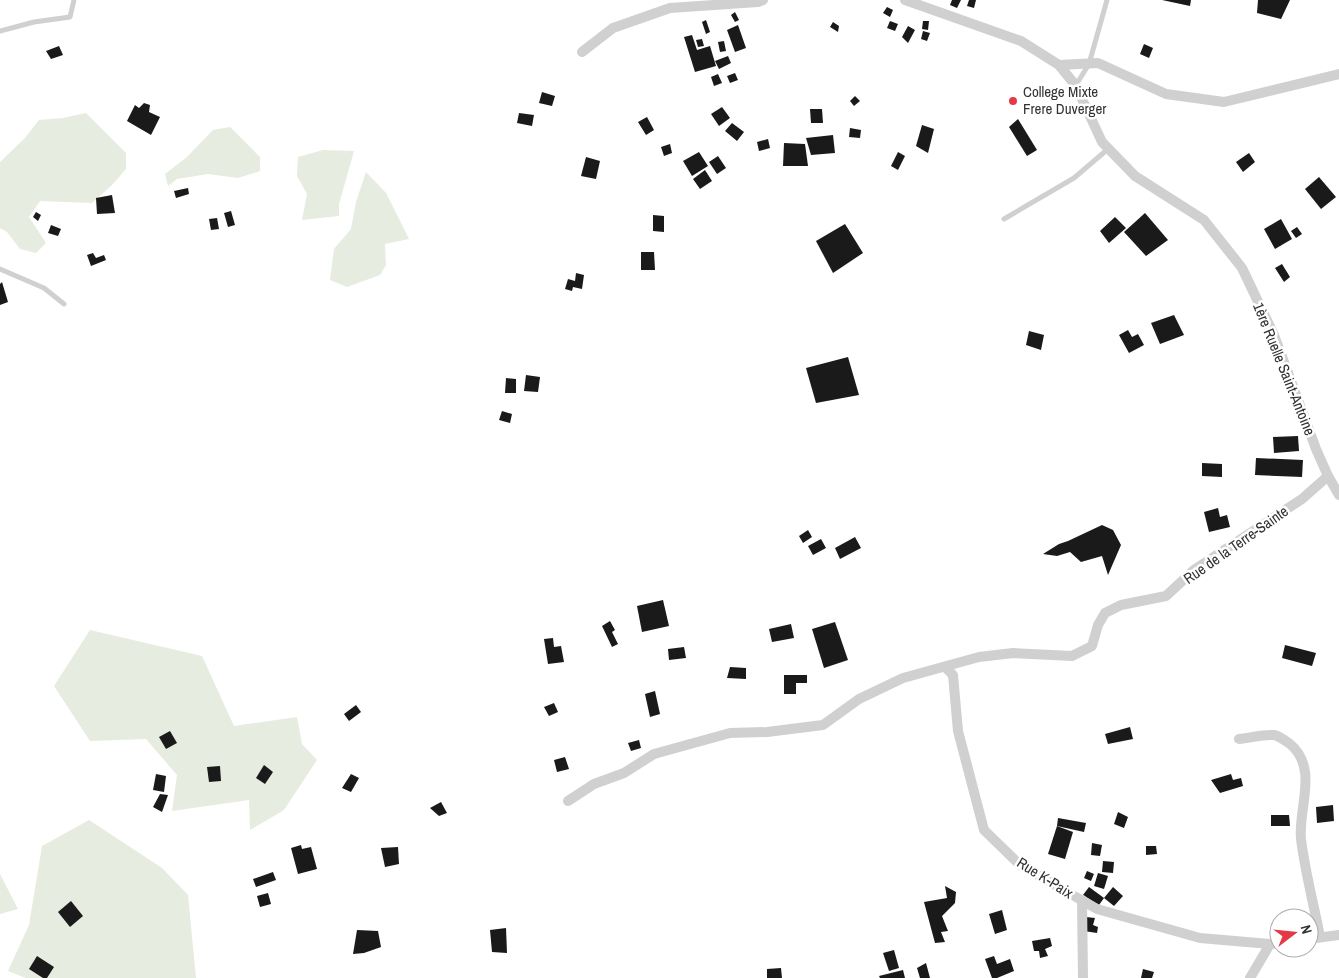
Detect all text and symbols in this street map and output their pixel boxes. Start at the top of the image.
place label: College Mixte Frere Duverger [1023,81,1106,119]
marker: College Mixte Frere Duverger [1007,95,1019,107]
street label: 1ère Ruelle Saint-Antoine [1248,299,1321,439]
street label: Rue de la Terre-Sainte [1179,500,1292,589]
street label: Rue K-Paix [1013,852,1078,904]
north arrow [1269,908,1319,958]
text: N [1297,923,1316,936]

